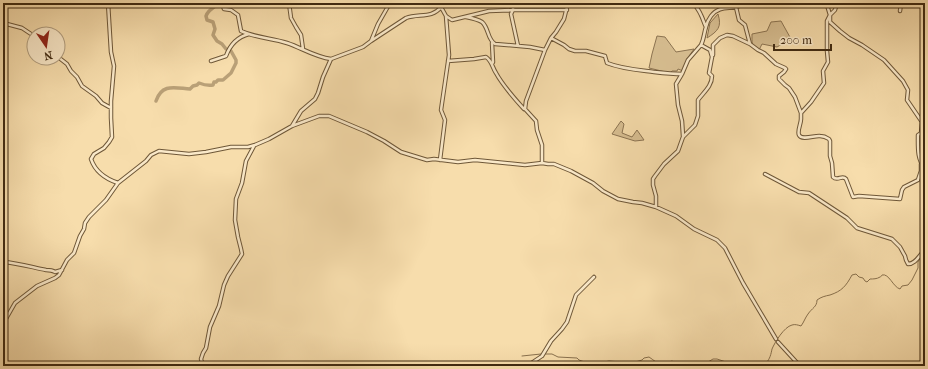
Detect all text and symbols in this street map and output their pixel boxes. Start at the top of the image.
north arrow [26,26,66,66]
scale bar [774,26,831,52]
text: 200 m [780,33,812,47]
text: N [42,48,54,63]

